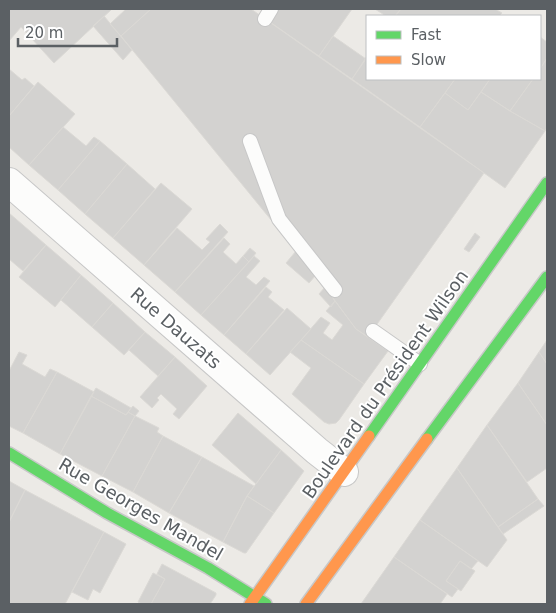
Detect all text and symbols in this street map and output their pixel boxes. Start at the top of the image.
scale bar [18,15,116,47]
legend [366,15,541,80]
text: 20 m [25,24,63,42]
text: Fast [411,26,441,44]
text: Slow [411,51,446,69]
street label: Boulevard du Président Wilson [298,266,472,502]
street label: Rue Dauzats [126,283,226,373]
street label: Rue Georges Mandel [55,453,227,565]

